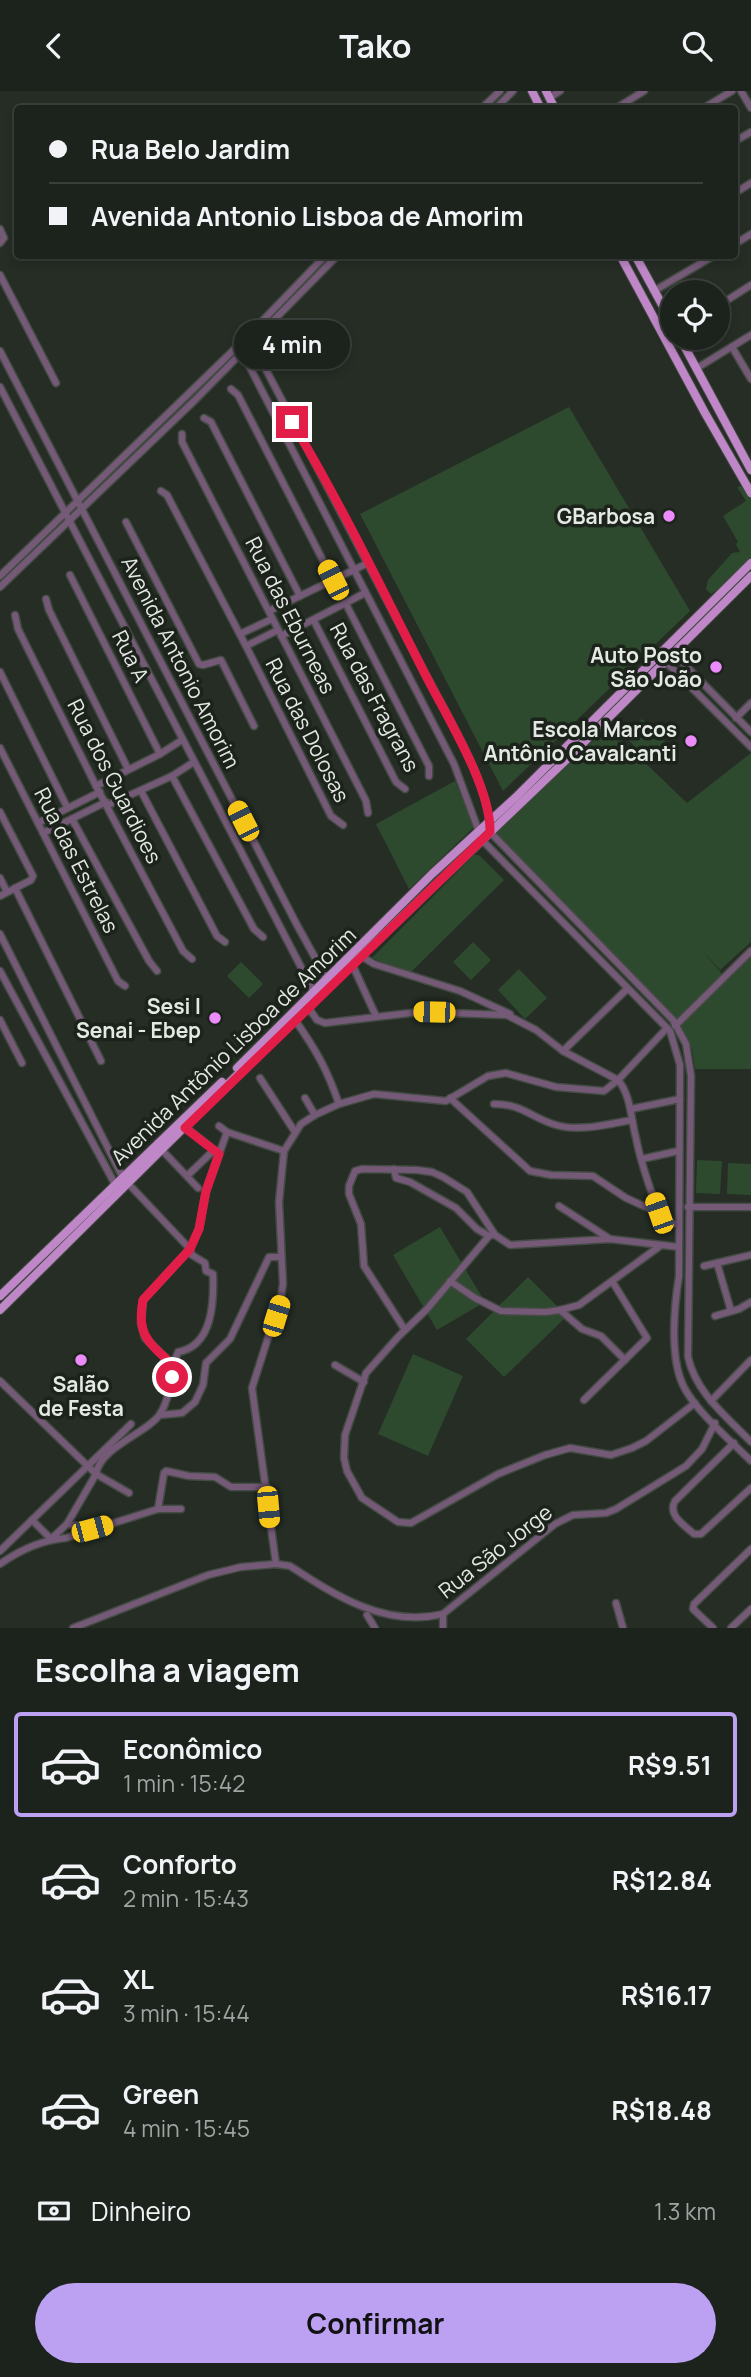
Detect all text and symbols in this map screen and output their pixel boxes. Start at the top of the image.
text: Tako [339,24,412,68]
icon: back [35,27,73,65]
icon: search [678,27,716,65]
text: Rua Belo Jardim [91,131,290,167]
text: Avenida Antonio Lisboa de Amorim [91,198,524,234]
map controls [660,280,730,350]
button: locate [660,280,730,350]
callout: 4 min [234,321,350,369]
text: 4 min [262,328,322,360]
route end [276,406,308,438]
place label: GBarbosa [557,502,655,530]
marker: GBarbosa [661,508,677,524]
street label: Rua das Eburneas [239,532,343,698]
street label: Avenida Antonio Amorim [115,551,247,773]
car [315,557,352,603]
street label: Rua das Fragrans [324,618,426,776]
street label: Rua A [106,625,156,687]
place label: Auto Posto São João [590,641,702,693]
street label: Rua das Dolosas [260,653,356,807]
marker: Auto Posto São João [708,659,724,675]
street label: Rua dos Guardioes [61,694,169,868]
place label: Escola Marcos Antônio Cavalcanti [484,715,677,767]
marker: Escola Marcos Antônio Cavalcanti [683,733,699,749]
street label: Rua das Estrelas [28,783,126,937]
car [225,798,262,844]
street label: Avenida Antônio Lisboa de Amorim [104,921,362,1171]
place label: Sesi | Senai - Ebep [76,992,201,1044]
car [413,1001,456,1023]
marker: Sesi | Senai - Ebep [207,1010,223,1026]
car [643,1190,676,1236]
car [260,1293,293,1339]
marker: Salão de Festa [73,1352,89,1368]
route start [156,1361,188,1393]
place label: Salão de Festa [38,1370,124,1422]
car [256,1485,281,1529]
street label: Rua São Jorge [432,1498,558,1604]
car [69,1513,116,1545]
text: Escolha a viagem [35,1648,300,1692]
text: Econômico [123,1731,262,1767]
icon: car [39,1733,102,1796]
text: R$9.51 [628,1747,712,1783]
text: 1 min · 15:42 [123,1767,245,1799]
text: Conforto [123,1846,237,1882]
icon: car [39,1848,102,1911]
text: R$12.84 [612,1862,712,1898]
text: 2 min · 15:43 [123,1882,249,1914]
text: XL [123,1961,154,1997]
icon: car [39,1963,102,2026]
text: R$16.17 [621,1977,712,2013]
text: 3 min · 15:44 [123,1997,250,2029]
text: Green [123,2076,199,2112]
icon: car [39,2078,102,2141]
text: R$18.48 [612,2092,712,2128]
text: 4 min · 15:45 [123,2112,250,2144]
icon: cash [35,2192,73,2230]
text: Dinheiro [91,2193,191,2229]
text: 1.3 km [654,2195,716,2227]
button: Confirmar [35,2283,716,2363]

